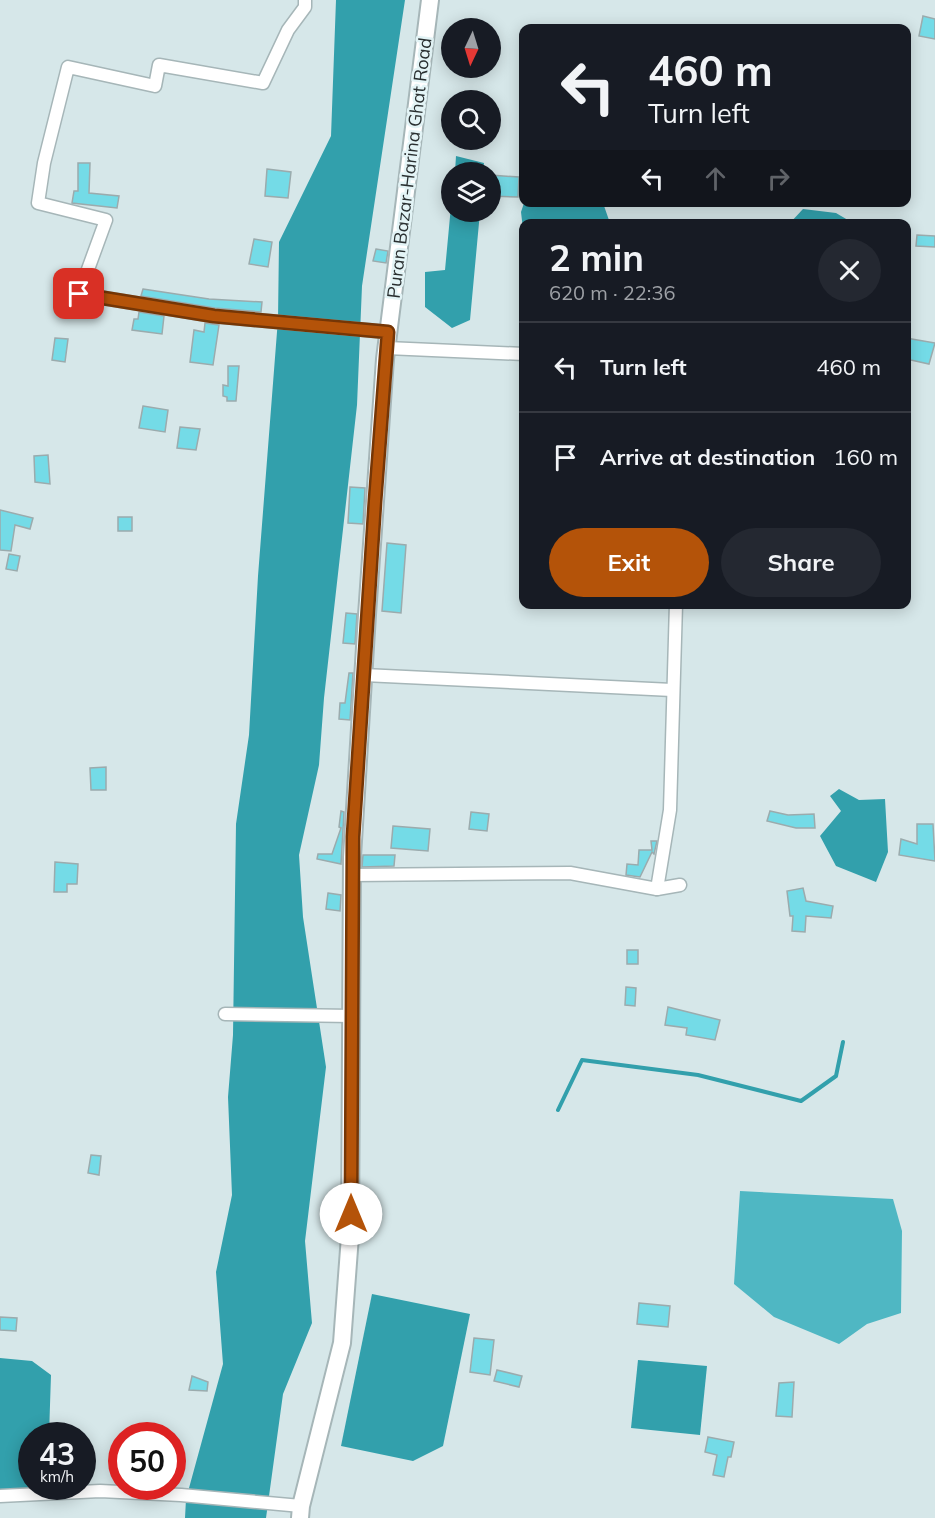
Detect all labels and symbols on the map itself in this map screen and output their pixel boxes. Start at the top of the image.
north arrow [441,18,501,78]
street label: Puran Bazar-Harina Ghat Road [382,36,436,300]
pin [53,268,104,319]
position arrow [319,1182,383,1246]
speed limit sign: 50 [108,1422,186,1500]

